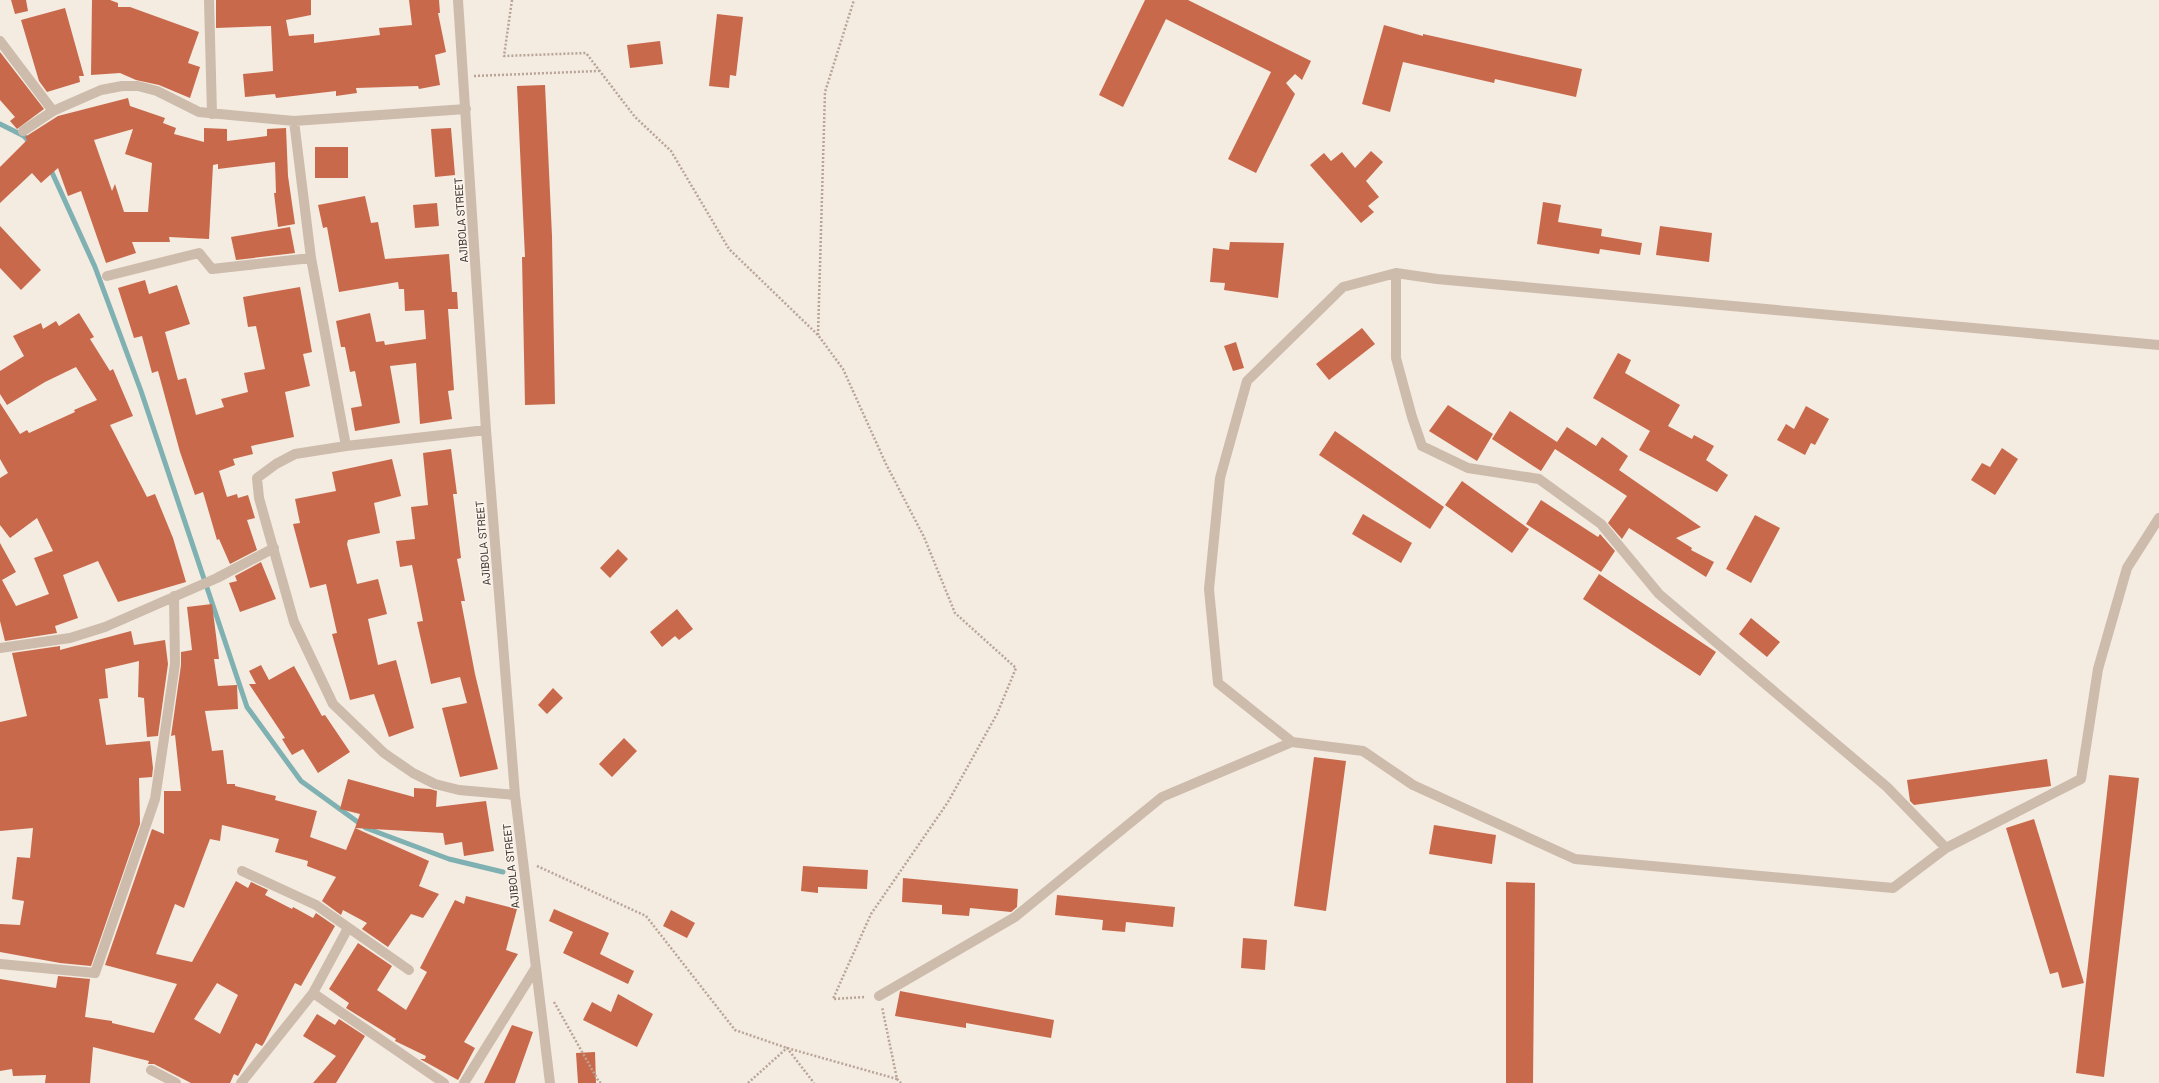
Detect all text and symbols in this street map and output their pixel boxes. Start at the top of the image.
street label: AJIBOLA STREET [451,177,471,263]
street label: AJIBOLA STREET [472,499,494,586]
street label: AJIBOLA STREET [500,822,522,909]

